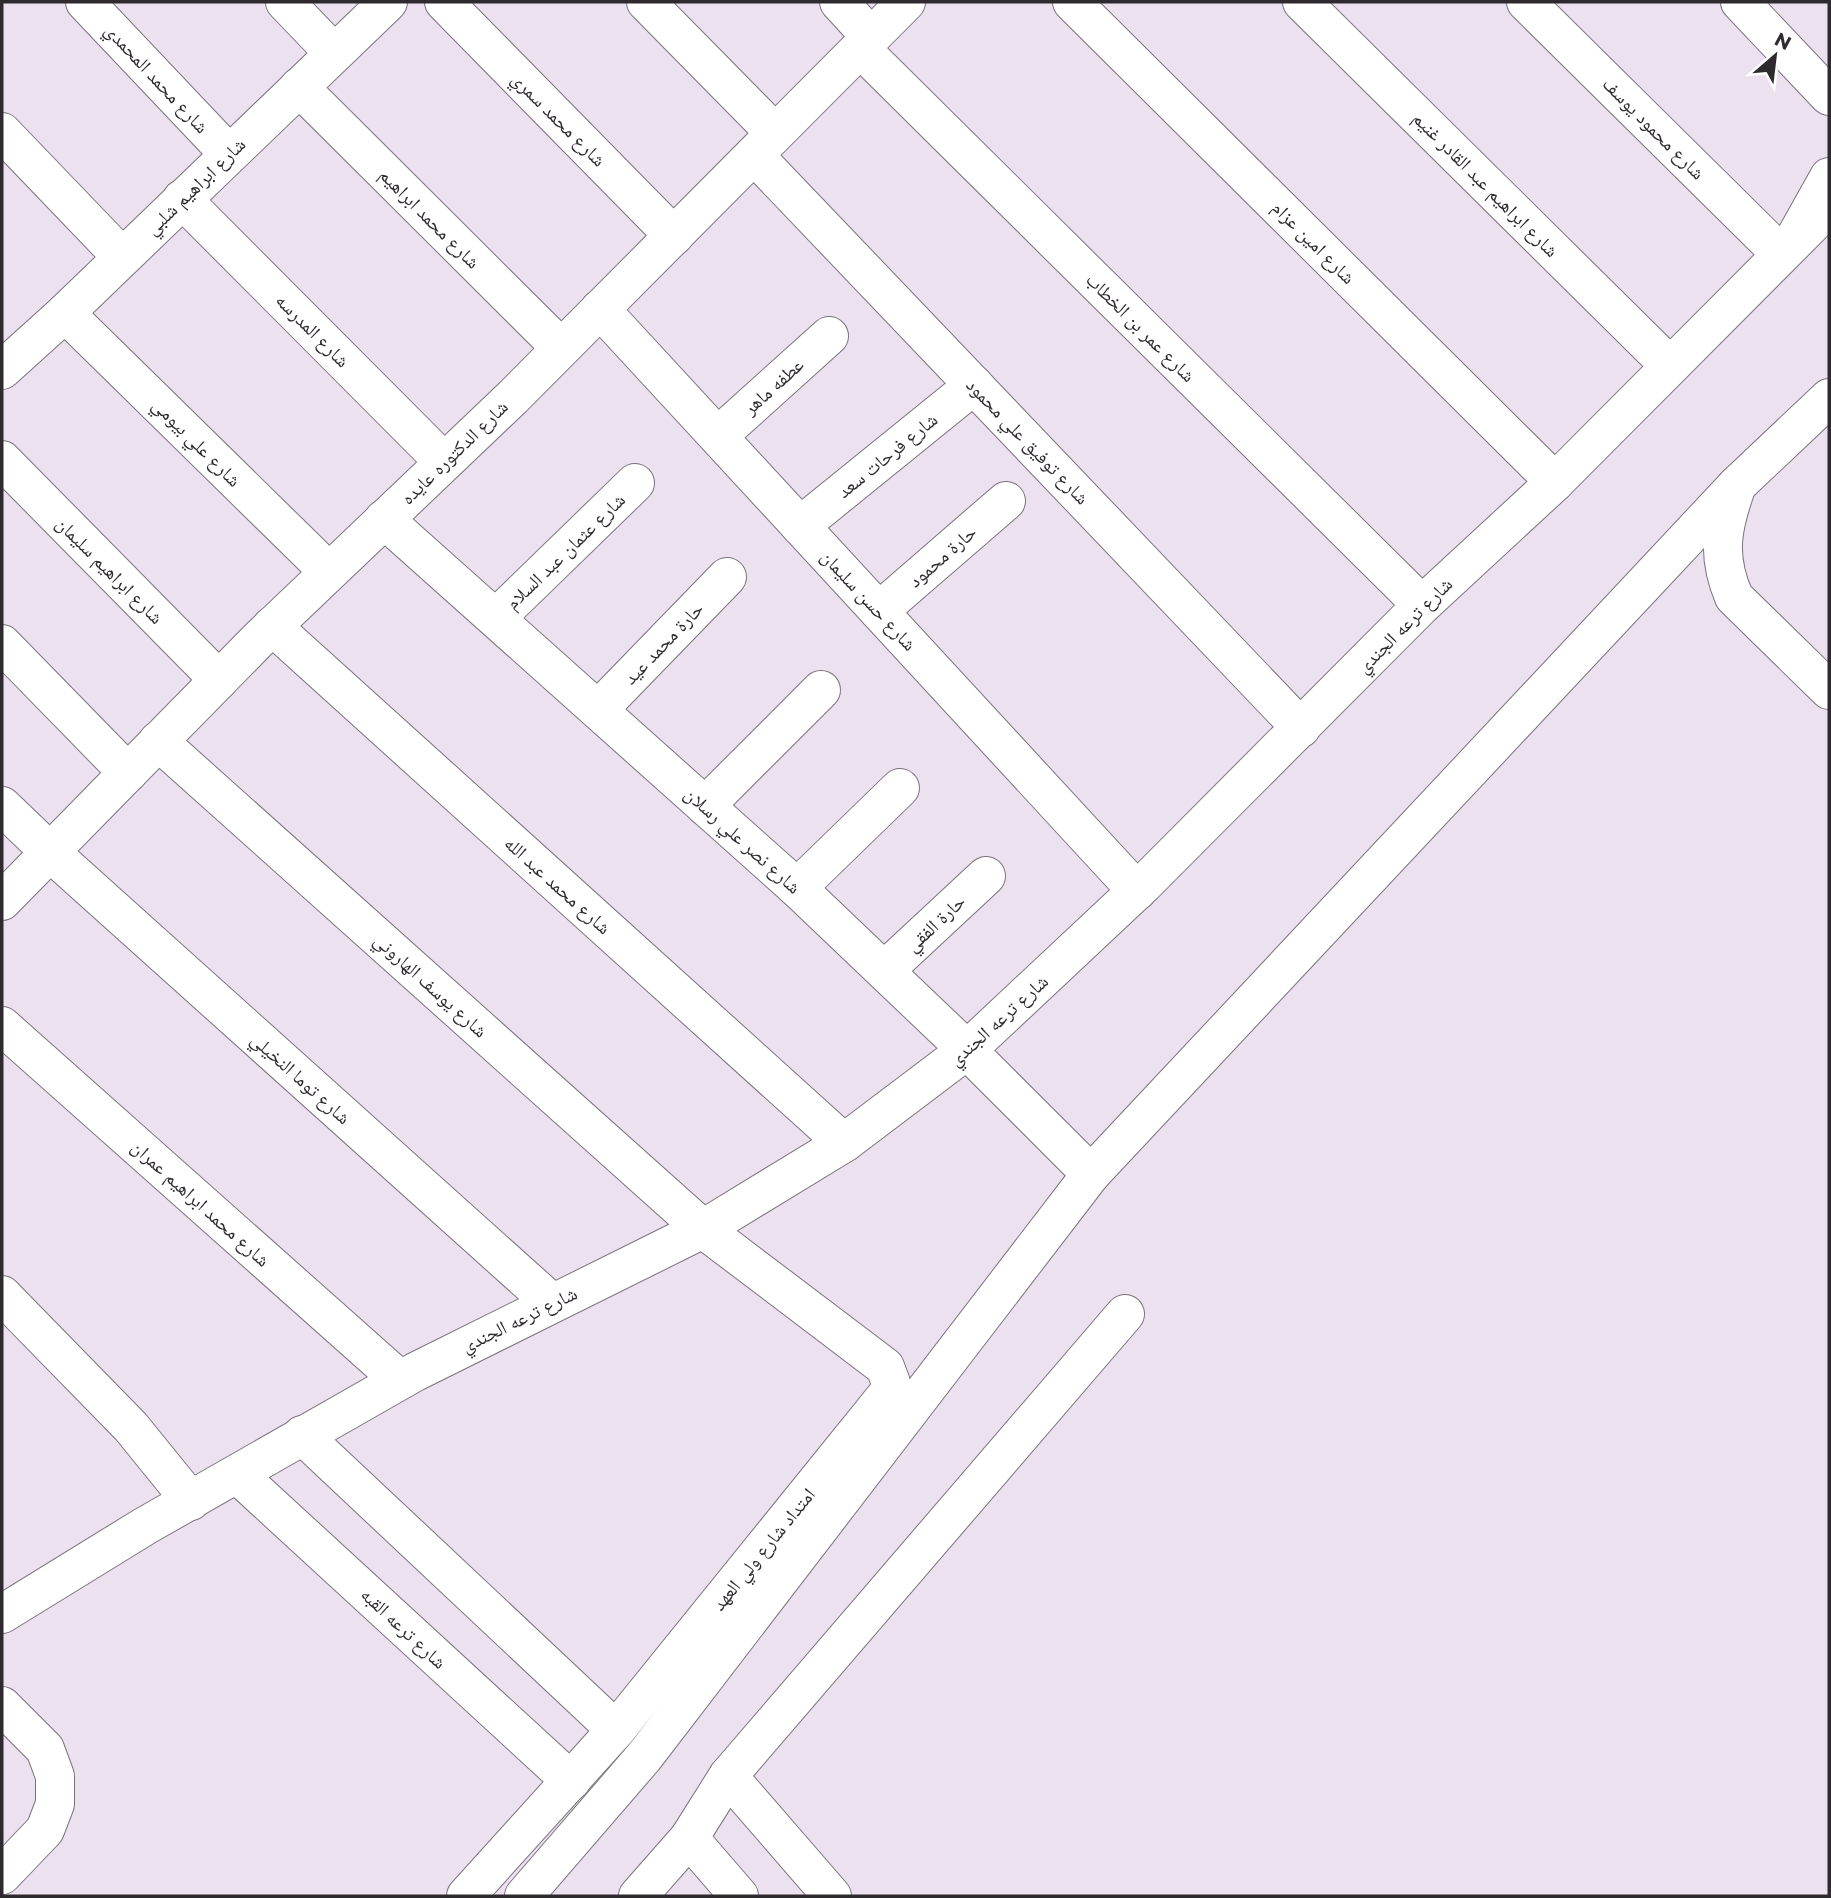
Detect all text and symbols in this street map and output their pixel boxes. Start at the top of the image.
street label: شارع محمد المحمدي [97,19,213,141]
north arrow [1740,21,1810,91]
text: N [1771,28,1795,55]
street label: شارع محمد سمري [504,67,611,174]
street label: شارع محمود يوسف [1598,72,1710,184]
street label: شارع ابراهيم عبد القادر غنيم [1407,107,1563,263]
street label: شارع ابراهيم شلبي [140,133,253,243]
street label: شارع محمد ابراهيم [374,163,485,274]
street label: شارع امين عزام [1266,196,1360,290]
street label: شارع عمر بن الخطاب [1081,268,1200,387]
street label: شارع المدرسه [271,289,354,372]
street label: عطفه ماهر [738,353,809,420]
street label: شارع توفيق علي محمود [959,373,1094,512]
street label: شارع علي بيومي [145,393,246,494]
street label: شارع الدكتوره عايده [396,395,513,509]
street label: شارع فرحات سعد [832,408,942,503]
street label: شارع عثمان عبد السلام [501,488,631,616]
street label: شارع ابراهيم سليمان [50,512,168,630]
street label: حارة محمود [904,521,981,592]
street label: شارع حسن سليمان [816,545,921,656]
street label: شارع ترعه الجندي [1352,573,1460,681]
street label: حارة محمد عيد [618,597,708,689]
street label: شارع نصر علي رسلان [677,782,806,901]
street label: شارع محمد عبد الله [500,832,616,939]
street label: حارة الفقي [901,890,973,960]
street label: شارع يوسف الهاروني [367,928,492,1045]
street label: شارع ترعه الجندي [944,970,1055,1074]
street label: شارع توما النخيلي [243,1028,355,1132]
street label: شارع محمد ابراهيم عمران [126,1135,275,1272]
street label: شارع ترعه الجندي [458,1282,583,1361]
street label: امتداد شارع ولي العهد [707,1483,823,1618]
street label: شارع ترعه القبه [356,1583,451,1674]

